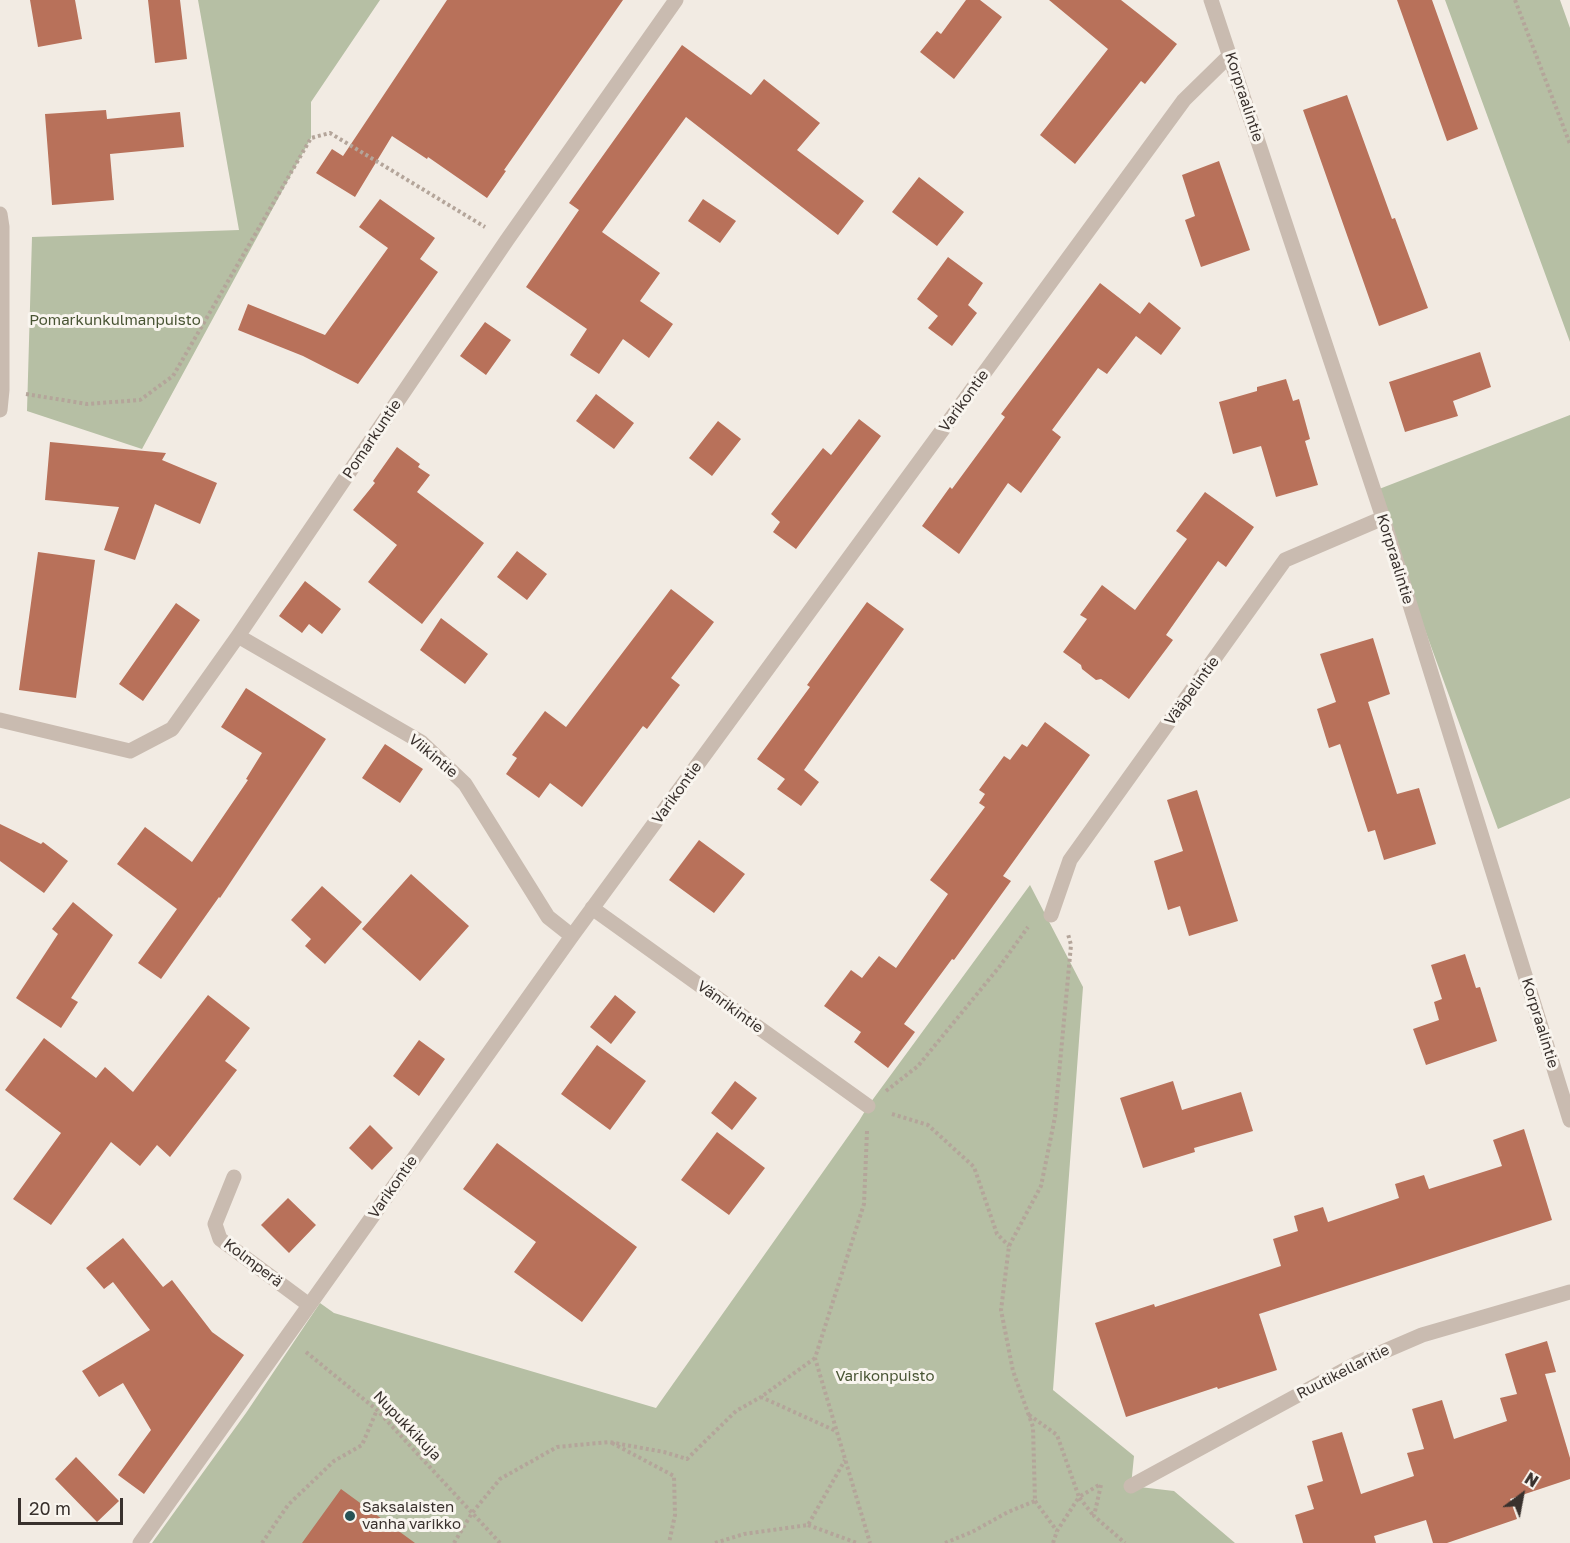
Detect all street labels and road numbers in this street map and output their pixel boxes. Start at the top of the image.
street label: Korpraalintie [1221,50,1267,144]
street label: Varikontie [935,366,993,436]
street label: Pomarkuntie [339,396,405,482]
street label: Korpraalintie [1373,512,1417,606]
street label: Vääpelintie [1161,653,1223,729]
street label: Viikintie [405,730,461,782]
street label: Varikontie [648,758,706,828]
street label: Korpraalintie [1518,976,1562,1070]
street label: Vänrikintie [693,977,767,1037]
street label: Varikontie [365,1152,421,1222]
street label: Kolmperä [220,1235,286,1291]
street label: Ruutikellaritie [1294,1341,1392,1403]
street label: Nupukkikuja [369,1387,445,1465]

